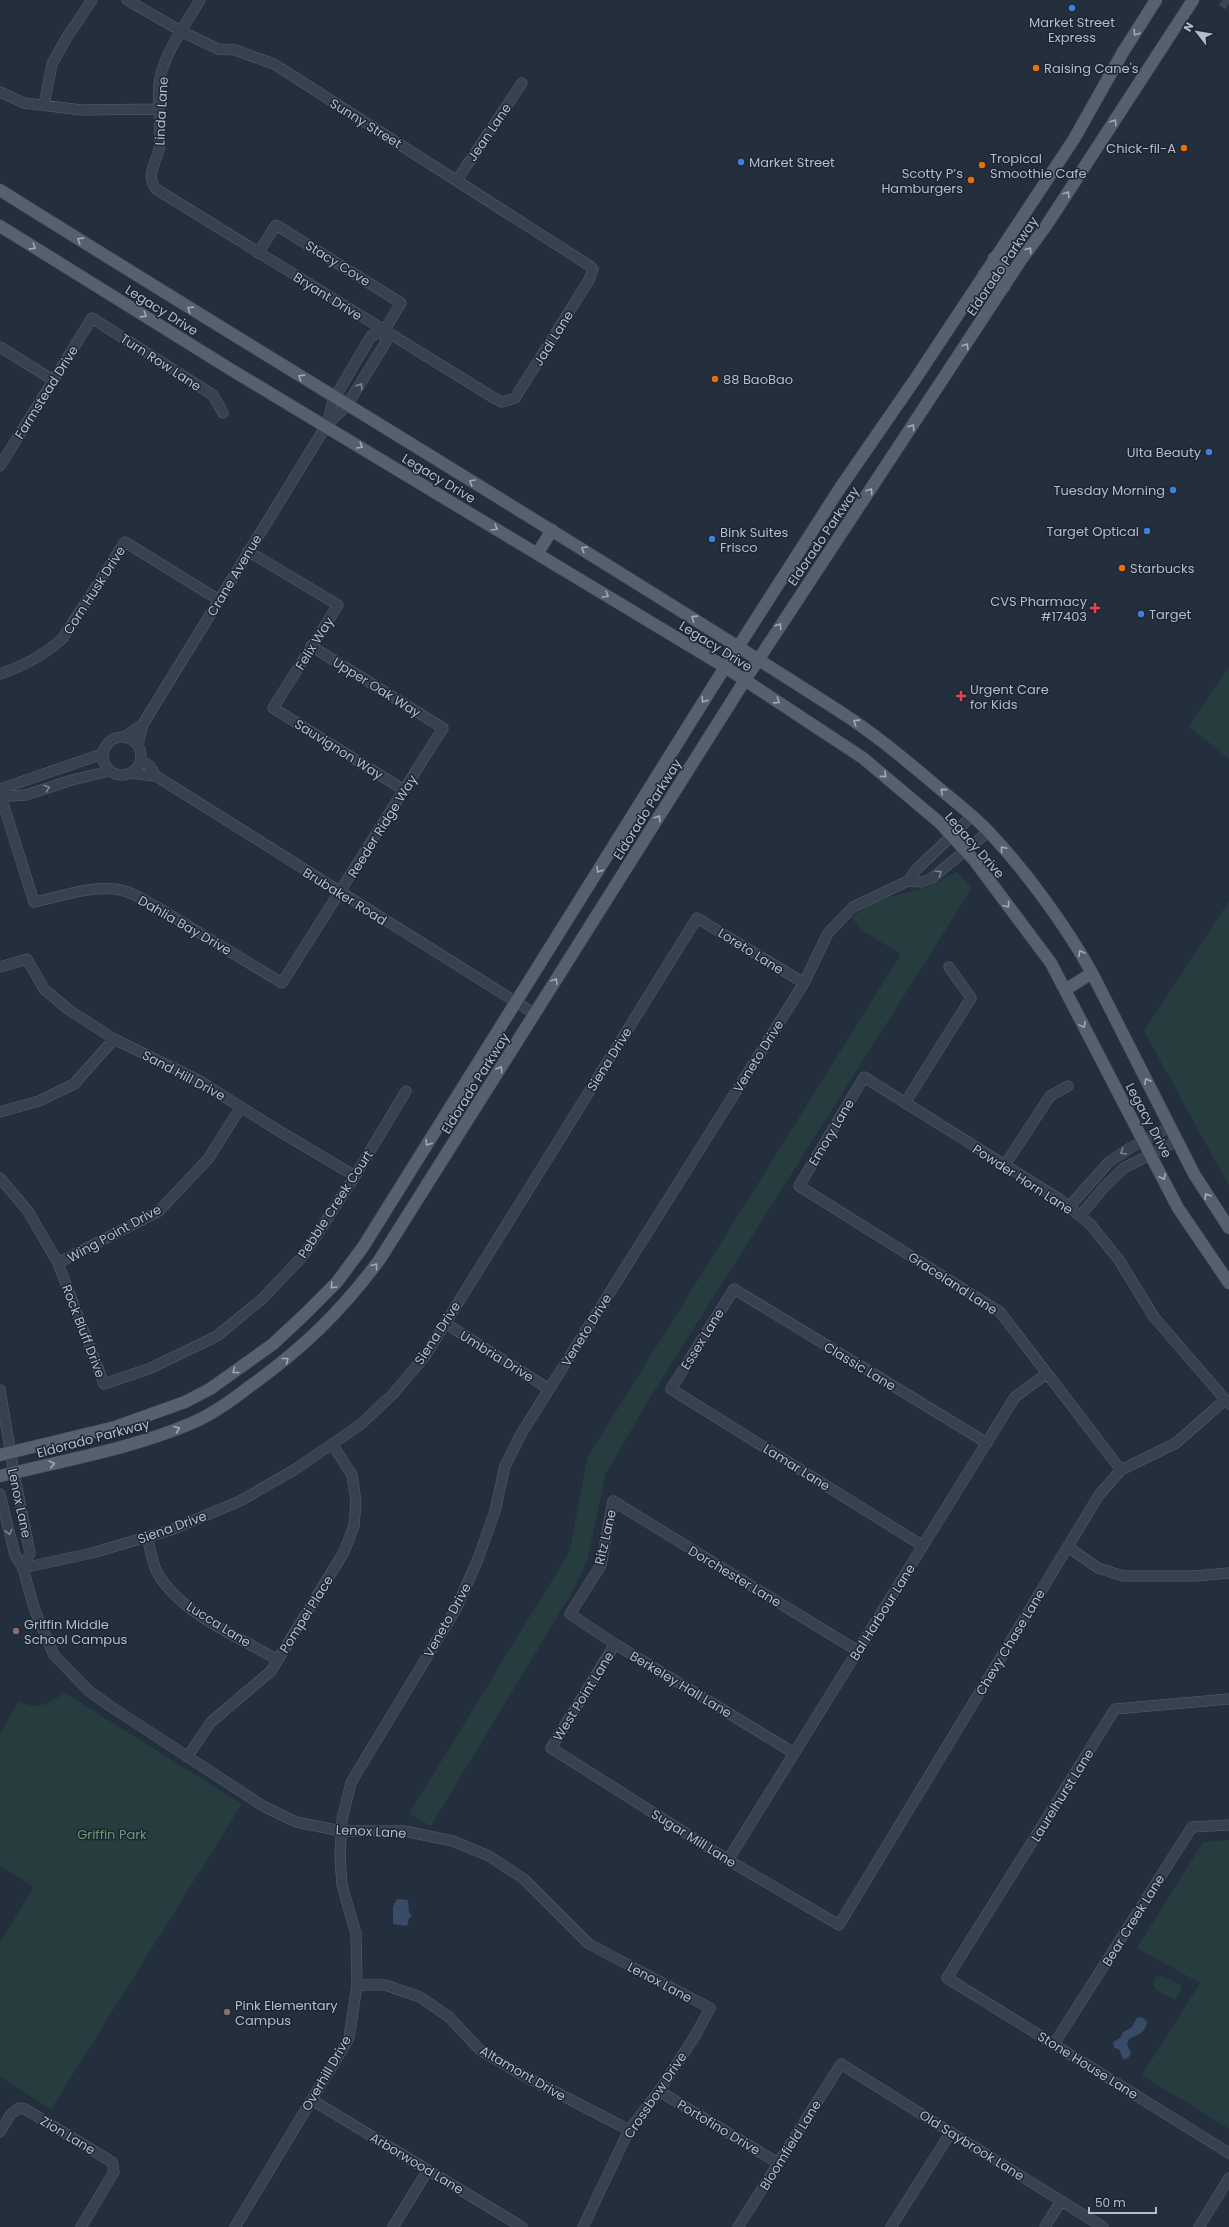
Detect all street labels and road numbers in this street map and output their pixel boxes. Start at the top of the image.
street label: Linda Lane [150,76,173,146]
street label: Sunny Street [326,94,406,153]
street label: Jean Lane [463,99,516,165]
street label: Eldorado Parkway [962,212,1043,320]
street label: Stacy Cove [302,236,374,291]
street label: Bryant Drive [290,268,366,325]
street label: Legacy Drive [122,281,202,340]
street label: Jadi Lane [529,307,578,370]
street label: Turn Row Lane [116,329,205,396]
street label: Farmstead Drive [10,342,83,443]
street label: Legacy Drive [398,449,479,508]
street label: Eldorado Parkway [783,482,864,590]
street label: Crane Avenue [203,531,266,620]
street label: Corn Husk Drive [59,542,130,638]
street label: Felix Way [291,612,339,674]
street label: Legacy Drive [676,617,756,676]
street label: Upper Oak Way [329,653,425,723]
street label: Sauvignon Way [291,715,387,785]
street label: Eldorado Parkway [609,755,687,863]
street label: Reeder Ridge Way [343,771,422,881]
street label: Legacy Drive [940,808,1009,883]
street label: Brubaker Road [299,863,390,930]
street label: Dahlia Bay Drive [134,891,235,960]
street label: Loreto Lane [714,924,787,979]
street label: Veneto Drive [729,1016,788,1096]
street label: Siena Drive [582,1024,637,1095]
street label: Eldorado Parkway [437,1029,515,1137]
street label: Sand Hill Drive [139,1046,229,1105]
street label: Legacy Drive [1121,1079,1176,1161]
street label: Emory Lane [804,1095,859,1169]
street label: Powder Horn Lane [969,1140,1077,1219]
street label: Pebble Creek Court [293,1146,378,1262]
street label: Wing Point Drive [64,1200,165,1267]
street label: Graceland Lane [904,1247,1001,1319]
street label: Rock Bluff Drive [57,1282,110,1381]
street label: Veneto Drive [557,1290,616,1370]
street label: Siena Drive [410,1298,465,1369]
street label: Essex Lane [676,1305,729,1373]
street label: Umbria Drive [456,1326,537,1387]
street label: Classic Lane [820,1337,899,1395]
street label: Eldorado Parkway [35,1414,152,1463]
street label: Lamar Lane [760,1439,834,1496]
street label: Lenox Lane [3,1466,36,1540]
street label: Siena Drive [135,1506,209,1549]
street label: Ritz Lane [590,1508,621,1567]
street label: Dorchester Lane [685,1541,785,1612]
street label: Bal Harbour Lane [845,1560,920,1664]
street label: Pompei Place [275,1572,338,1657]
street label: Veneto Drive [419,1580,476,1661]
street label: Chevy Chase Lane [971,1586,1050,1699]
street label: Lucca Lane [183,1597,255,1652]
street label: Berkeley Hall Lane [626,1646,735,1722]
street label: West Point Lane [548,1648,619,1745]
street label: Laurelhurst Lane [1026,1745,1099,1845]
street label: Sugar Mill Lane [648,1805,740,1872]
street label: Lenox Lane [335,1820,407,1843]
street label: Bear Creek Lane [1098,1871,1169,1970]
street label: Lenox Lane [624,1957,695,2007]
street label: Stone House Lane [1034,2027,1142,2104]
street label: Overhill Drive [297,2032,356,2115]
street label: Altamont Drive [476,2041,569,2106]
street label: Crossbow Drive [619,2048,691,2142]
street label: Portofino Drive [674,2095,764,2160]
street label: Bloomfield Lane [755,2097,826,2194]
street label: Old Saybrook Lane [916,2105,1028,2185]
street label: Zion Lane [37,2112,99,2159]
street label: Arborwood Lane [366,2128,467,2199]

